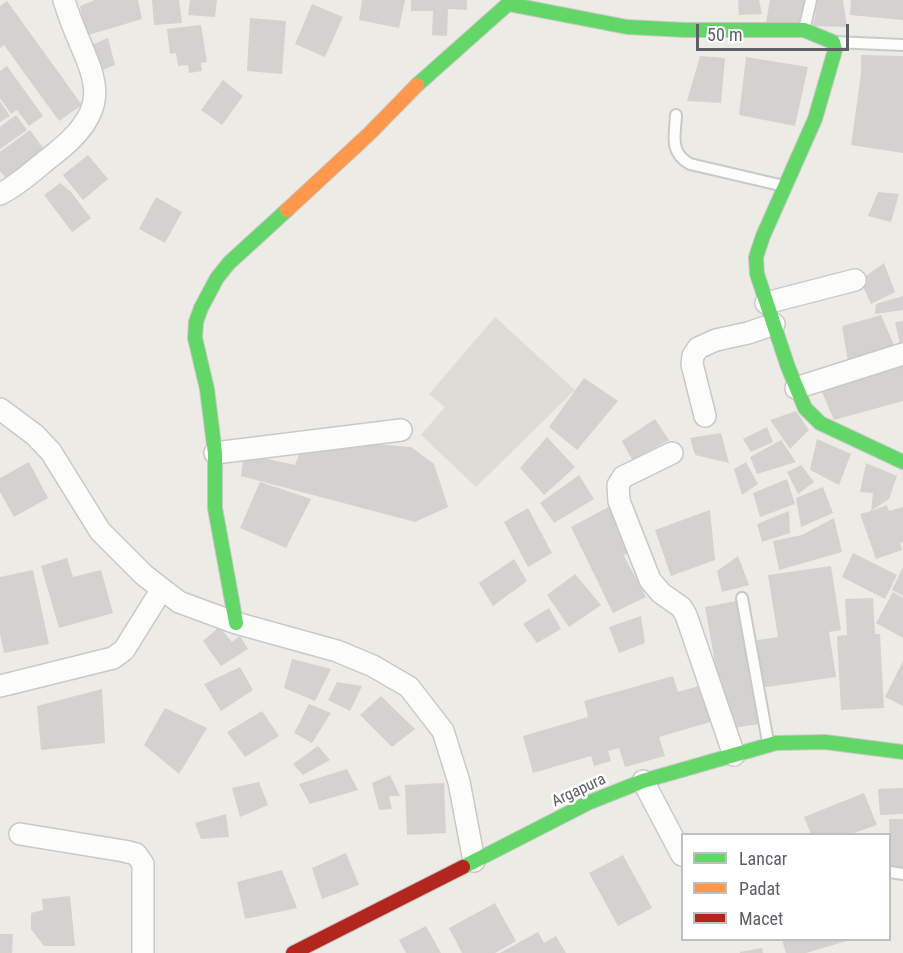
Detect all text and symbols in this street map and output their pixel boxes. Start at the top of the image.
scale bar [699,12,852,50]
text: 50 m [707,24,742,45]
street label: Argapura [549,770,609,812]
legend [681,833,891,941]
text: Lancar [739,848,787,869]
text: Padat [739,878,780,899]
text: Macet [739,908,783,929]

